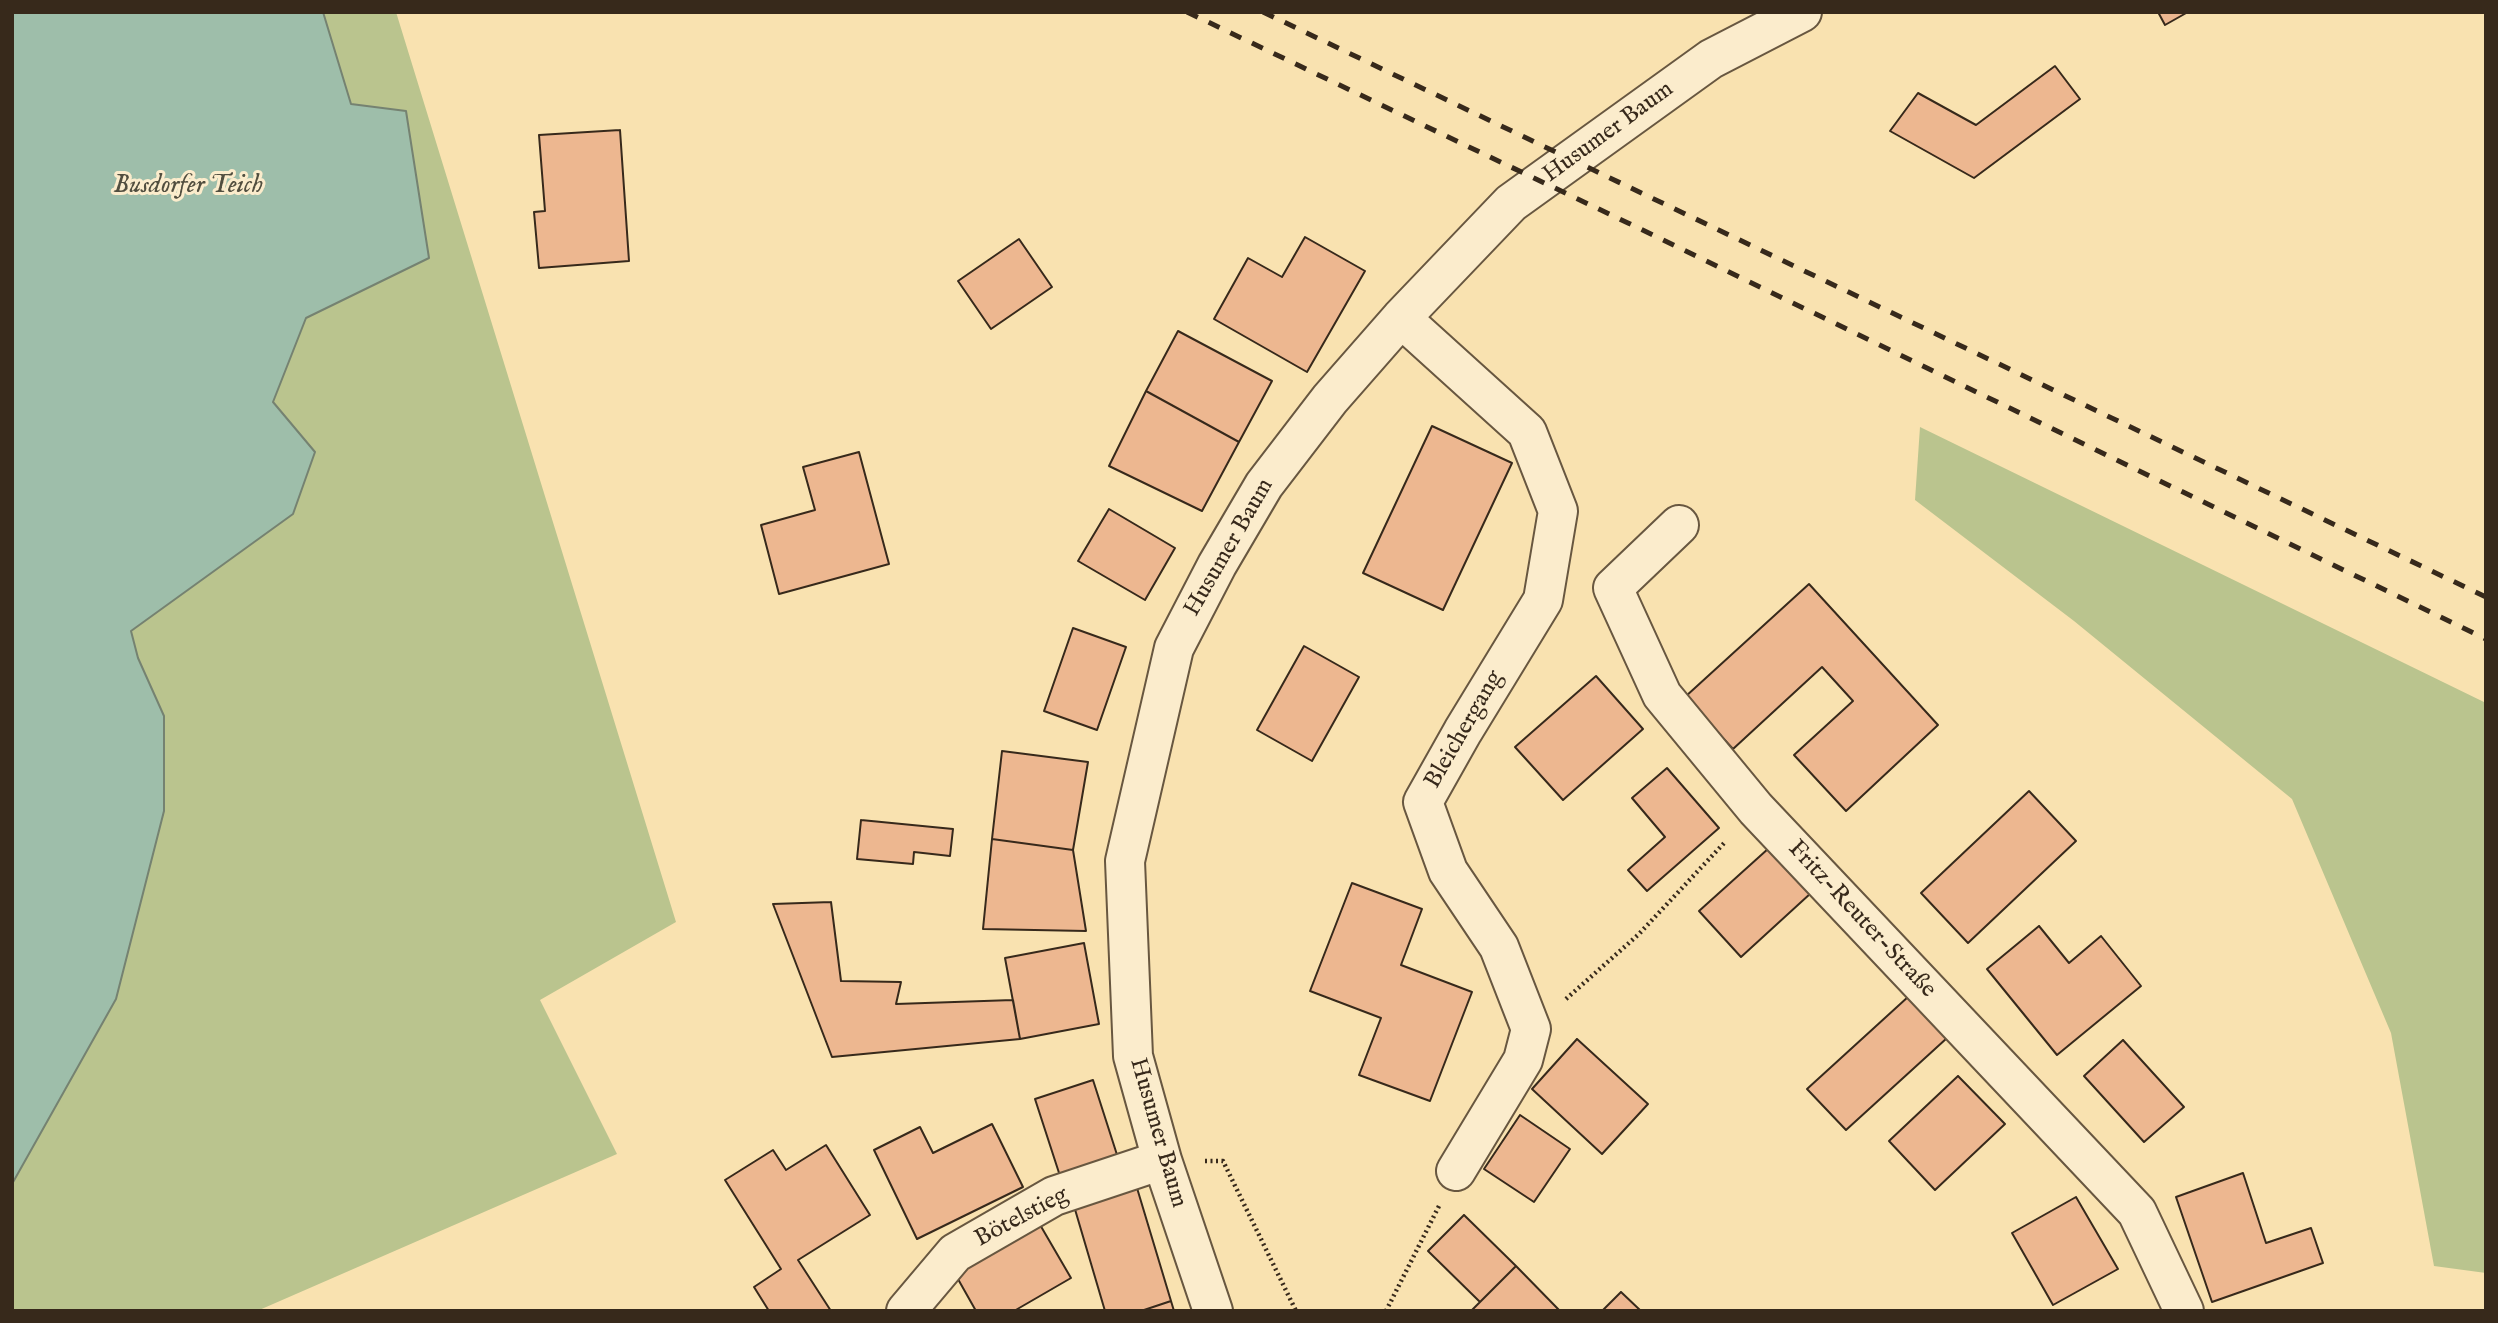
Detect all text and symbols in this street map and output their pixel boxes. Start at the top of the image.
street label: Husumer Baum [1538,76,1680,190]
water label: Busdorfer Teich [113,171,263,203]
street label: Husumer Baum [1179,474,1281,622]
street label: Bleichergang [1420,666,1510,794]
street label: Fritz-Reuter-Straße [1781,835,1941,1005]
street label: Husumer Baum [1122,1055,1192,1211]
street label: Bötelstieg [970,1181,1074,1255]

